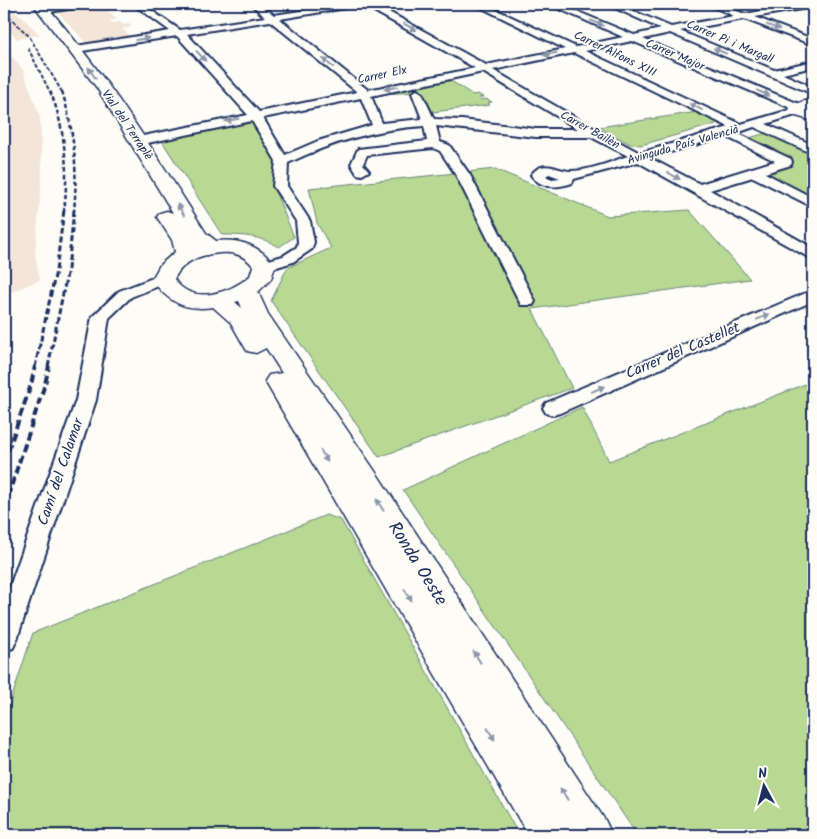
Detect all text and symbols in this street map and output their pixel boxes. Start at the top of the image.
street label: Carrer Pi i Margall [683,15,777,69]
one-way arrow [590,19,604,27]
one-way arrow [404,23,417,32]
one-way arrow [766,23,781,31]
street label: Carrer Alfons XIII [570,26,660,82]
street label: Carrer Major [643,34,708,76]
one-way arrow [134,35,150,43]
one-way arrow [713,47,727,55]
one-way arrow [195,50,207,62]
one-way arrow [542,51,558,59]
one-way arrow [322,58,335,69]
street label: Carrer Elx [356,60,409,89]
one-way arrow [88,67,97,80]
one-way arrow [384,84,399,92]
street label: Vial del Terraplè [96,86,158,165]
one-way arrow [756,89,770,97]
one-way arrow [689,103,704,111]
street label: Carrer Bailèn [557,106,623,154]
one-way arrow [224,117,240,125]
street label: Avinguda País Valencià [625,120,741,170]
one-way arrow [667,172,681,180]
one-way arrow [176,203,185,216]
one-way arrow [756,312,770,320]
street label: Carrer del Castellet [622,316,744,386]
one-way arrow [591,384,605,392]
street label: Camí del Calamar [31,414,91,529]
one-way arrow [319,449,328,462]
one-way arrow [375,498,385,512]
street label: Ronda Oeste [380,516,454,612]
one-way arrow [403,588,412,601]
one-way arrow [472,650,481,664]
one-way arrow [487,728,496,741]
north arrow [740,762,790,812]
text: N [757,763,768,786]
one-way arrow [559,787,568,801]

